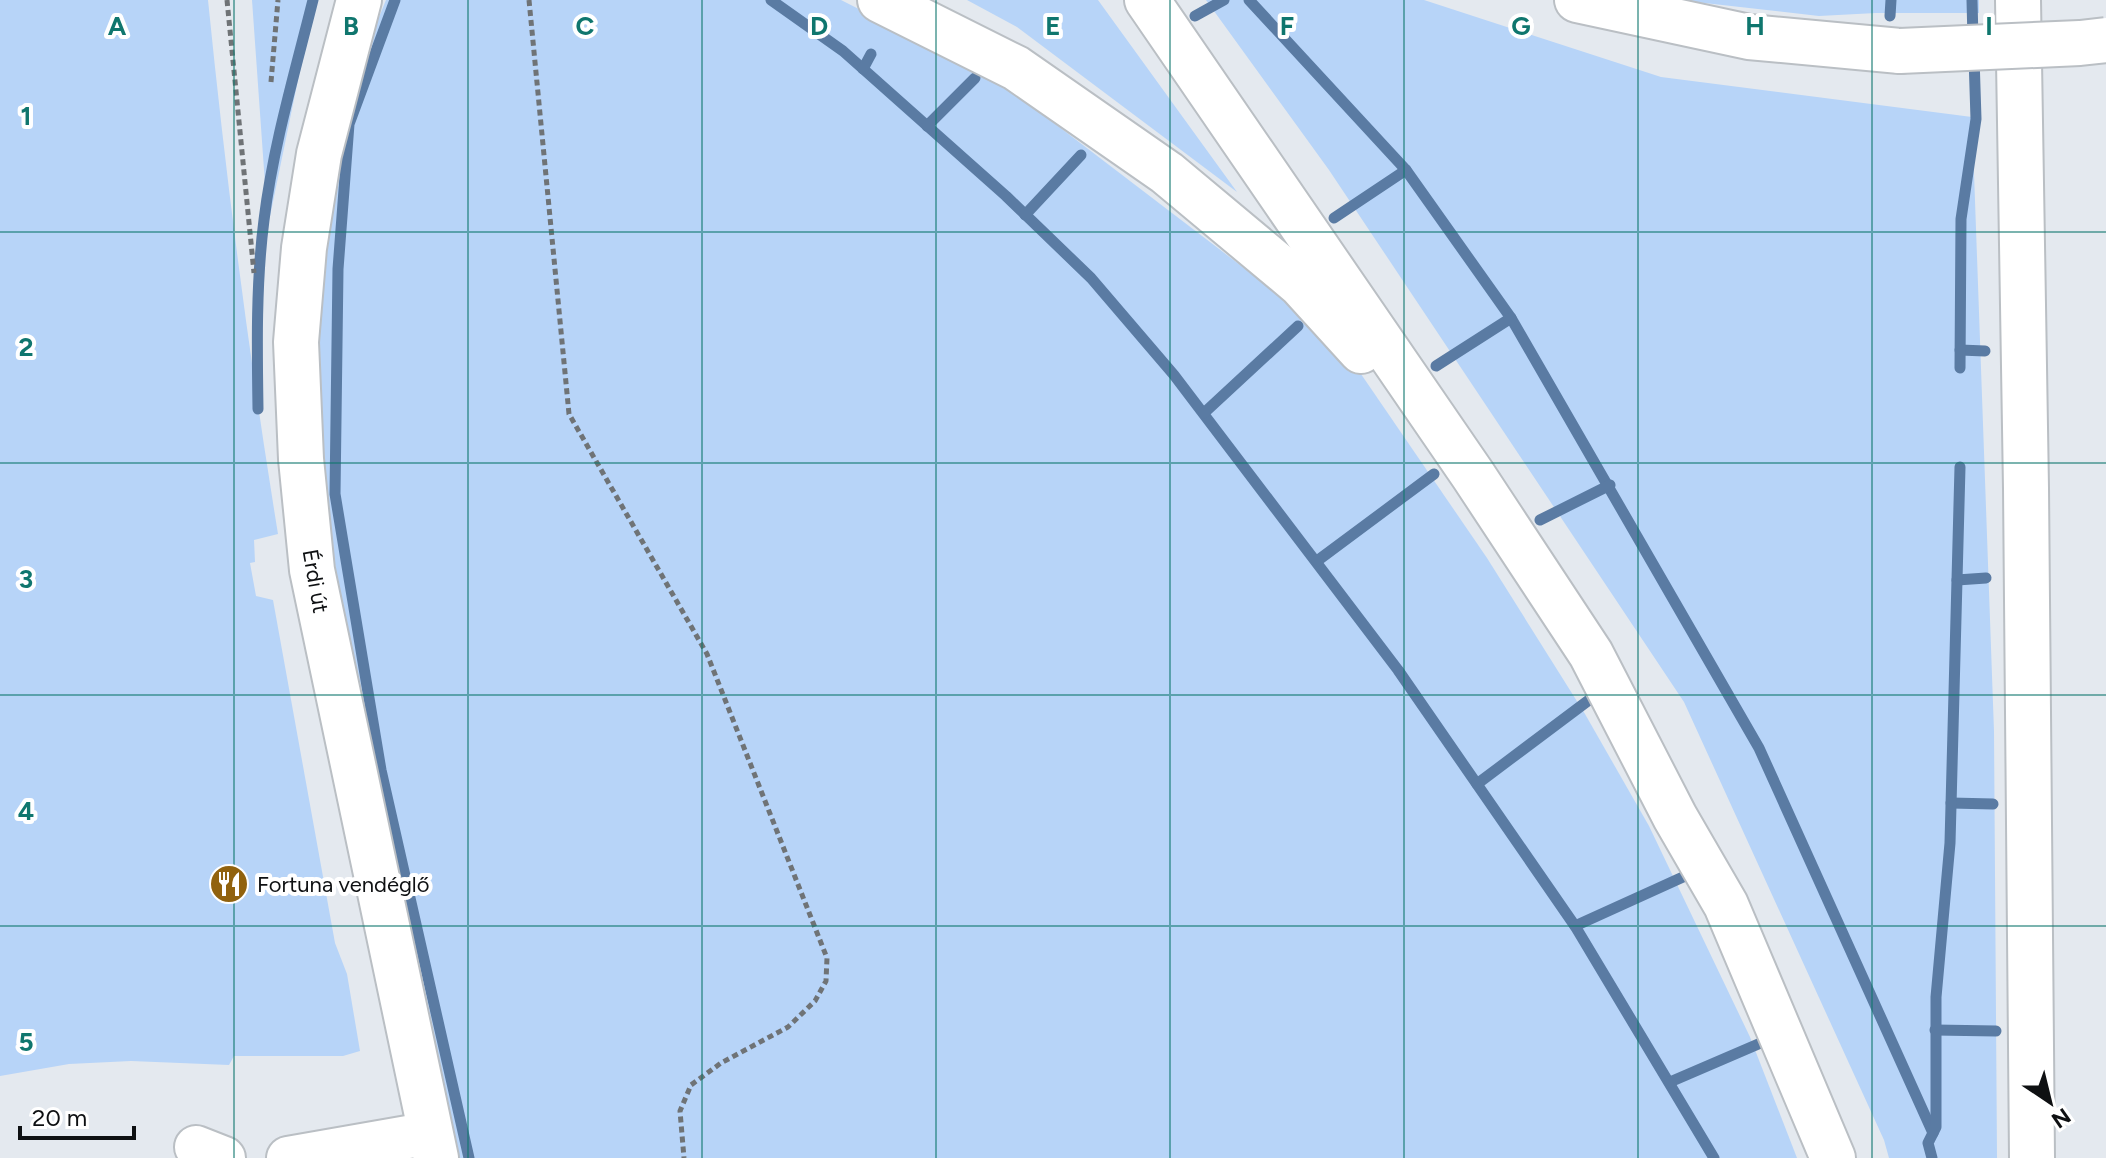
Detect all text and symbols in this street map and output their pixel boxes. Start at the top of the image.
text: A [108,10,127,42]
text: B [343,10,359,42]
text: C [576,10,595,42]
text: D [810,10,828,42]
text: E [1045,10,1061,42]
text: F [1280,10,1294,42]
text: G [1511,10,1531,42]
text: H [1745,10,1765,42]
text: I [1985,10,1993,42]
text: 1 [21,100,31,132]
text: 2 [18,331,34,363]
street label: Érdi út [297,547,334,615]
text: 3 [19,563,33,595]
text: 4 [18,795,34,827]
restaurant icon: Fortuna vendéglő [208,863,250,905]
place label: Fortuna vendéglő [257,871,429,898]
text: 5 [18,1026,34,1058]
north arrow [2010,1062,2090,1142]
scale bar [20,1090,134,1140]
text: N [2046,1102,2076,1134]
text: 20 m [32,1103,87,1132]

